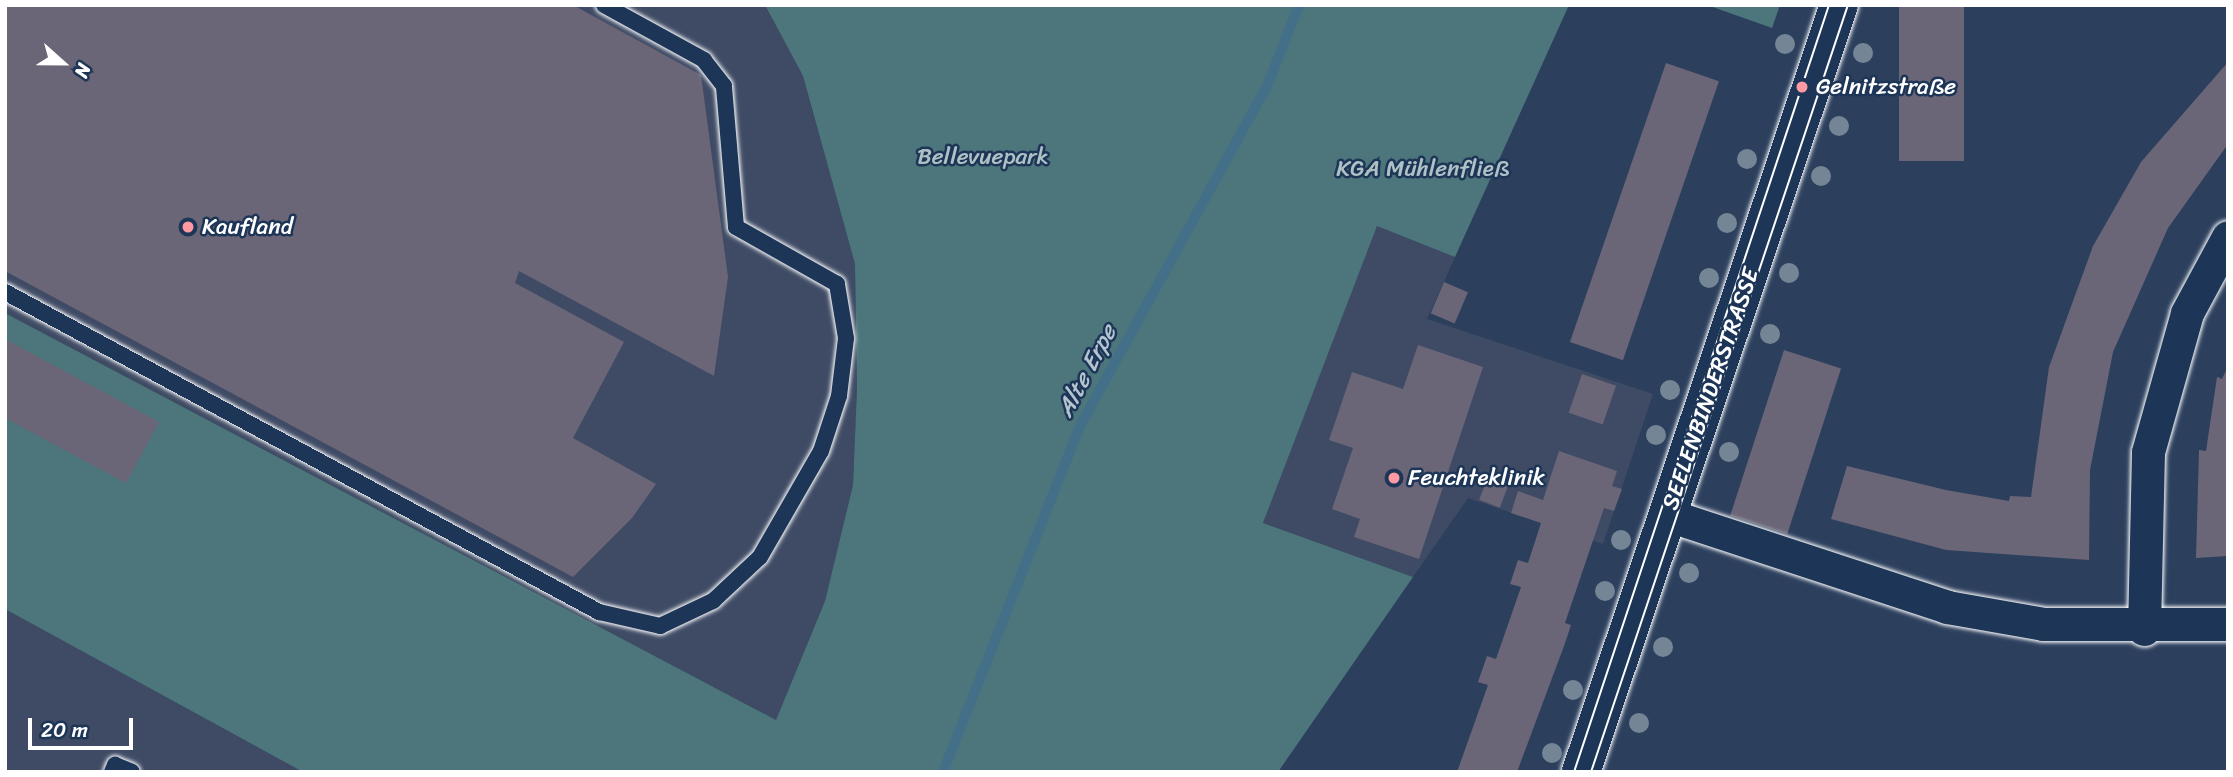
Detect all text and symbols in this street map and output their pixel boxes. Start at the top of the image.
north arrow [28,28,98,98]
text: N [65,59,101,83]
place label: Gelnitzstraße [1816,73,1956,101]
marker: Gelnitzstraße [1794,79,1810,95]
park label: Bellevuepark [917,143,1049,171]
park label: KGA Mühlenfließ [1336,155,1510,183]
place label: Kaufland [202,213,293,241]
marker: Kaufland [180,219,196,235]
street label: SEELENBINDERSTRASSE [1657,264,1765,514]
water label: Alte Erpe [1051,320,1123,422]
place label: Feuchteklinik [1408,464,1545,492]
marker: Feuchteklinik [1386,470,1402,486]
scale bar [32,704,136,748]
text: 20 m [41,711,88,749]

